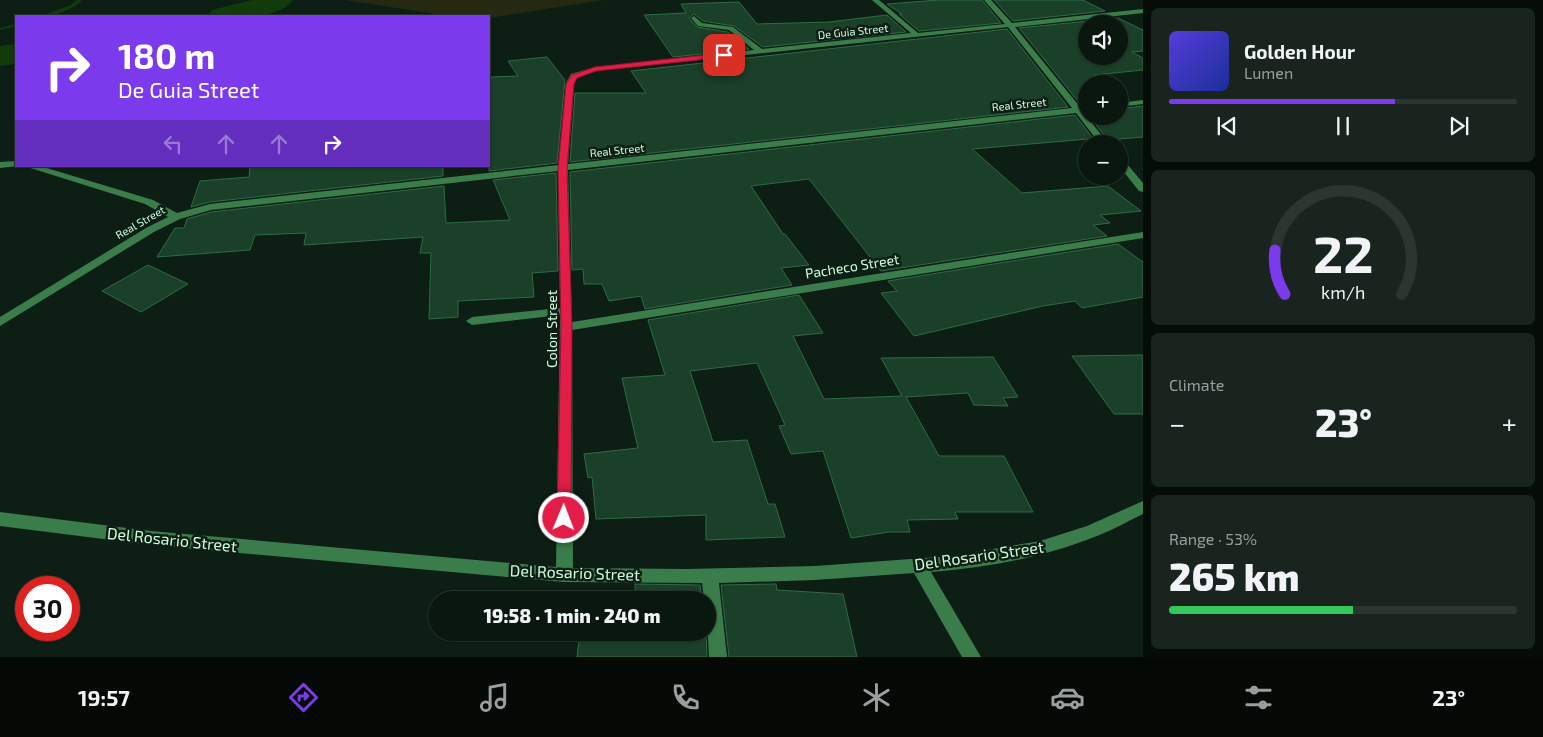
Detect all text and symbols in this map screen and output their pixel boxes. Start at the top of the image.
map controls [1078,15,1128,185]
button: sound [1078,15,1128,65]
street label: De Guia Street [817,21,889,41]
text: 180 m [118,34,215,76]
pin [703,34,745,76]
icon: right [35,35,100,100]
text: Golden Hour [1244,40,1355,63]
icon: arrive [710,41,738,69]
text: Lumen [1244,63,1293,82]
button: + [1078,75,1128,125]
text: De Guia Street [118,76,259,102]
street label: Real Street [991,95,1047,113]
icon: previous [1213,112,1241,140]
icon: pause [1329,112,1357,140]
icon: next [1445,112,1473,140]
icon: left [159,130,187,158]
icon: ahead [212,130,240,158]
icon: ahead [265,130,293,158]
icon: right [318,130,346,158]
button: − [1078,135,1128,185]
street label: Real Street [589,141,645,159]
street label: Real Street [113,203,167,241]
text: 22 [1313,221,1373,283]
street label: Pacheco Street [804,250,900,282]
text: km/h [1321,281,1365,303]
street label: Colon Street [543,290,560,368]
text: Climate [1169,375,1224,394]
text: 23° [1315,399,1372,445]
text: − [1169,406,1185,440]
text: + [1502,406,1517,440]
position arrow [537,491,589,543]
street label: Del Rosario Street [106,523,238,555]
text: Range · 53% [1169,529,1257,548]
street label: Del Rosario Street [913,537,1045,573]
text: 265 km [1169,553,1300,599]
street label: Del Rosario Street [509,560,641,584]
speed limit sign: 30 [15,576,80,641]
text: 19:58 · 1 min · 240 m [484,604,660,627]
icon: directions [286,680,321,715]
icon: music [477,680,512,715]
icon: phone [668,680,703,715]
icon: climate [859,680,894,715]
icon: car [1050,680,1085,715]
icon: filters [1241,680,1276,715]
text: 19:57 [78,684,130,710]
text: 23° [1432,684,1465,710]

